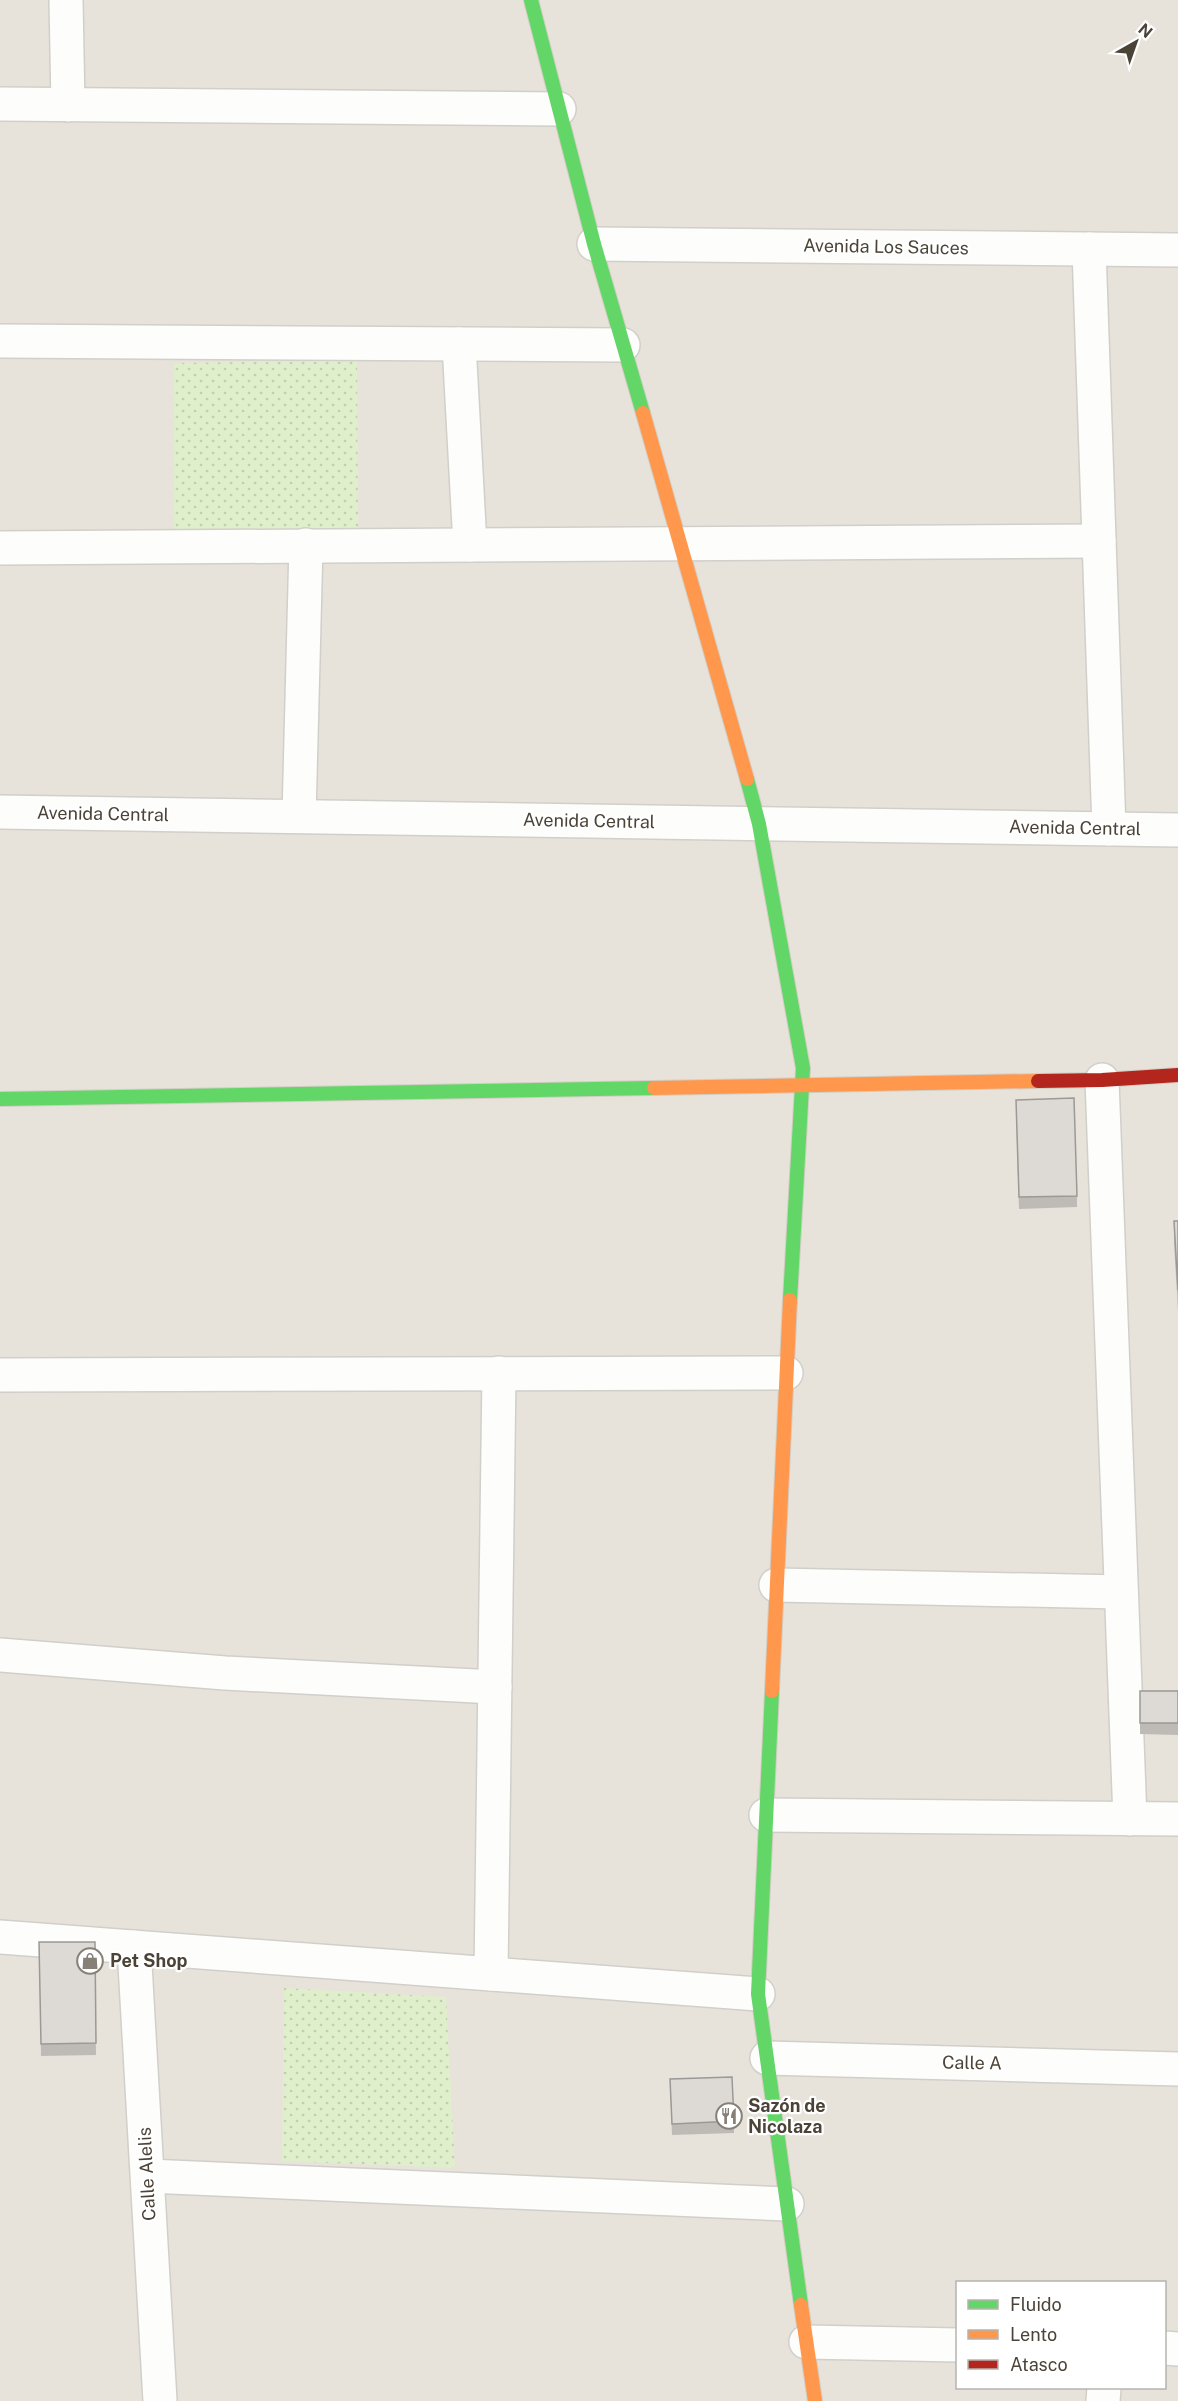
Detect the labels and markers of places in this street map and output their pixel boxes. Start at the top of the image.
shop icon: Pet Shop [75,1946,105,1976]
place label: Pet Shop [110,1950,188,1971]
place label: Sazón de Nicolaza [748,2095,826,2137]
restaurant icon: Sazón de Nicolaza [714,2101,744,2131]

